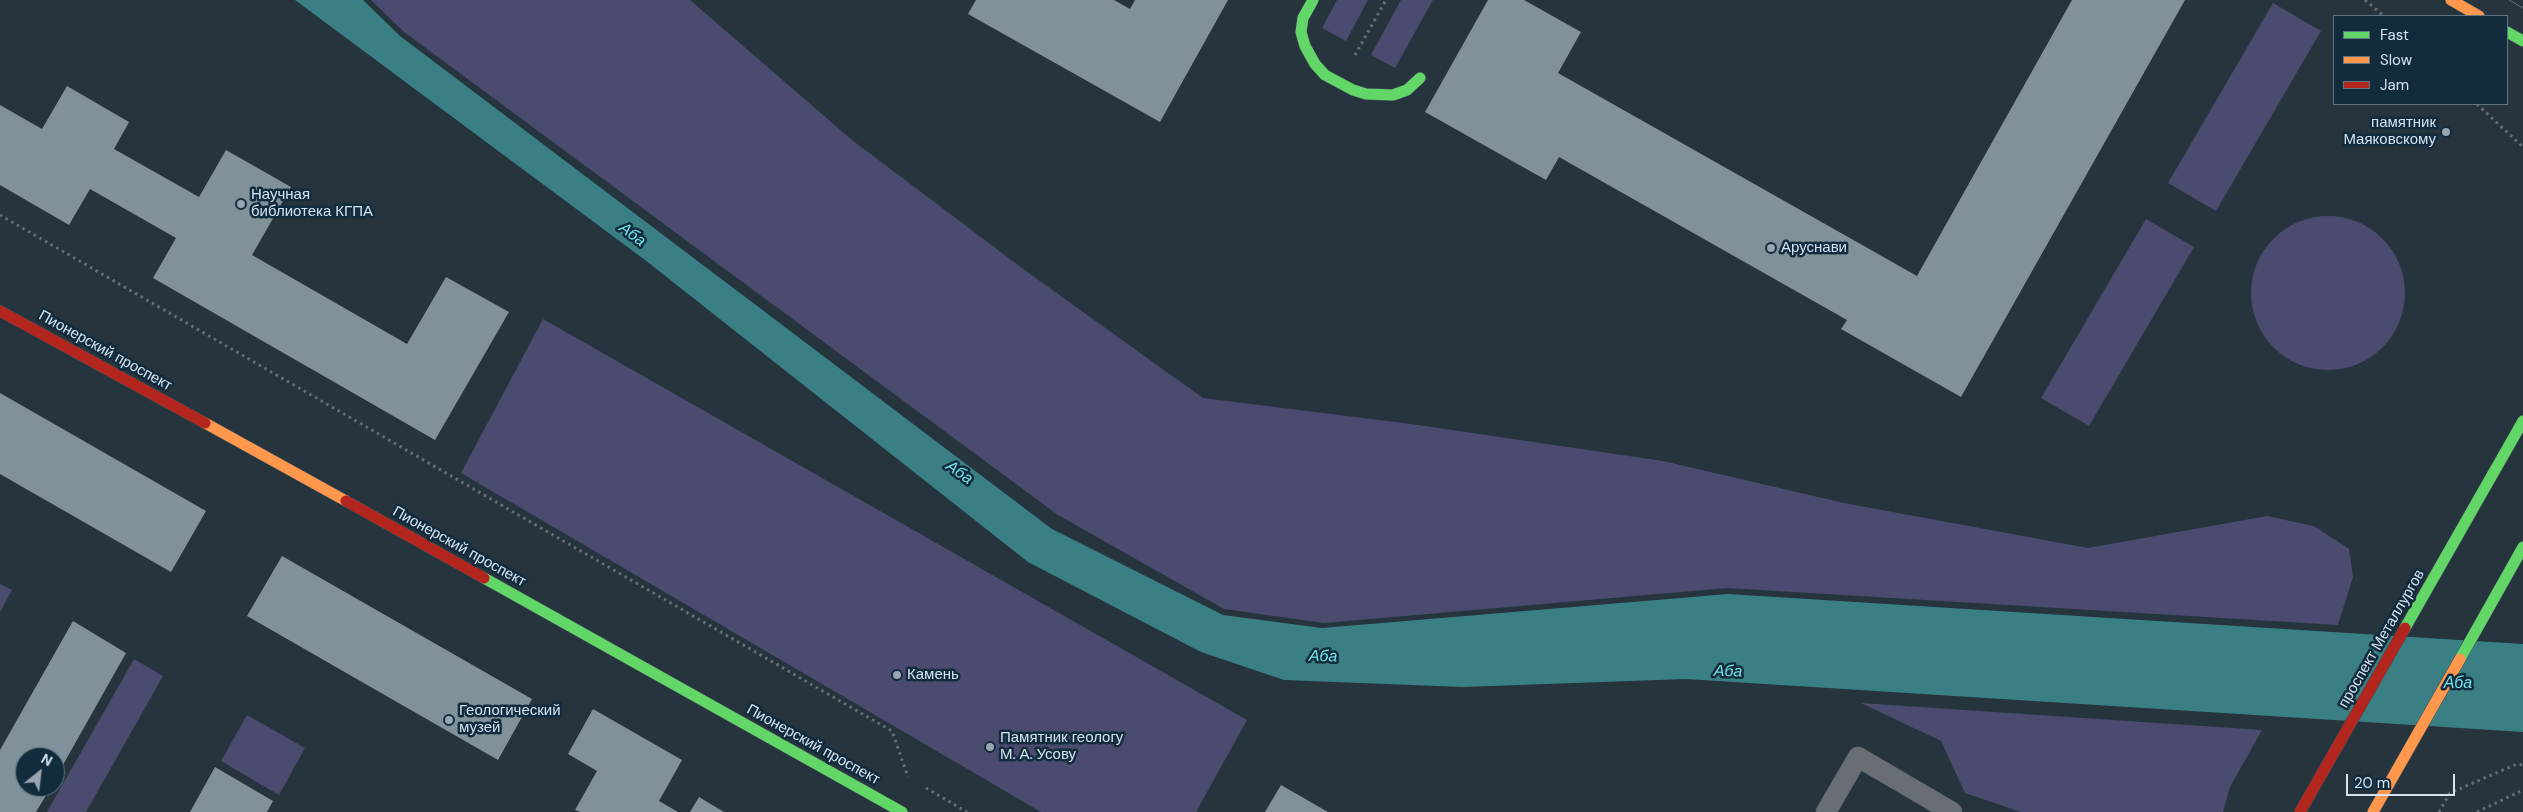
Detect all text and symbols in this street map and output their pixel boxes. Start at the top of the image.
legend [2333,15,2508,105]
text: Fast [2380,25,2409,45]
text: Slow [2380,50,2412,70]
text: Jam [2380,75,2409,95]
place label: памятник Маяковскому [2343,114,2436,149]
marker: памятник Маяковскому [2440,126,2452,138]
place label: Научная библиотека КГПА [251,186,373,221]
marker: Научная библиотека КГПА [235,198,247,210]
water label: Аба [615,219,649,251]
place label: Аруснави [1781,239,1847,257]
marker: Аруснави [1765,242,1777,254]
street label: Пионерский проспект [35,307,175,395]
water label: Аба [942,457,976,489]
street label: Пионерский проспект [389,503,529,591]
street label: проспект Металлургов [2335,567,2429,711]
water label: Аба [1308,647,1338,667]
water label: Аба [1713,662,1743,682]
place label: Камень [907,666,959,684]
marker: Камень [891,669,903,681]
water label: Аба [2444,674,2472,694]
street label: Пионерский проспект [743,701,883,789]
place label: Геологический музей [459,702,561,737]
marker: Геологический музей [443,714,455,726]
place label: Памятник геологу М. А. Усову [1000,729,1123,764]
marker: Памятник геологу М. А. Усову [984,741,996,753]
north arrow [15,747,65,797]
text: N [38,749,56,770]
scale bar [2348,764,2457,796]
text: 20 m [2354,773,2390,793]

